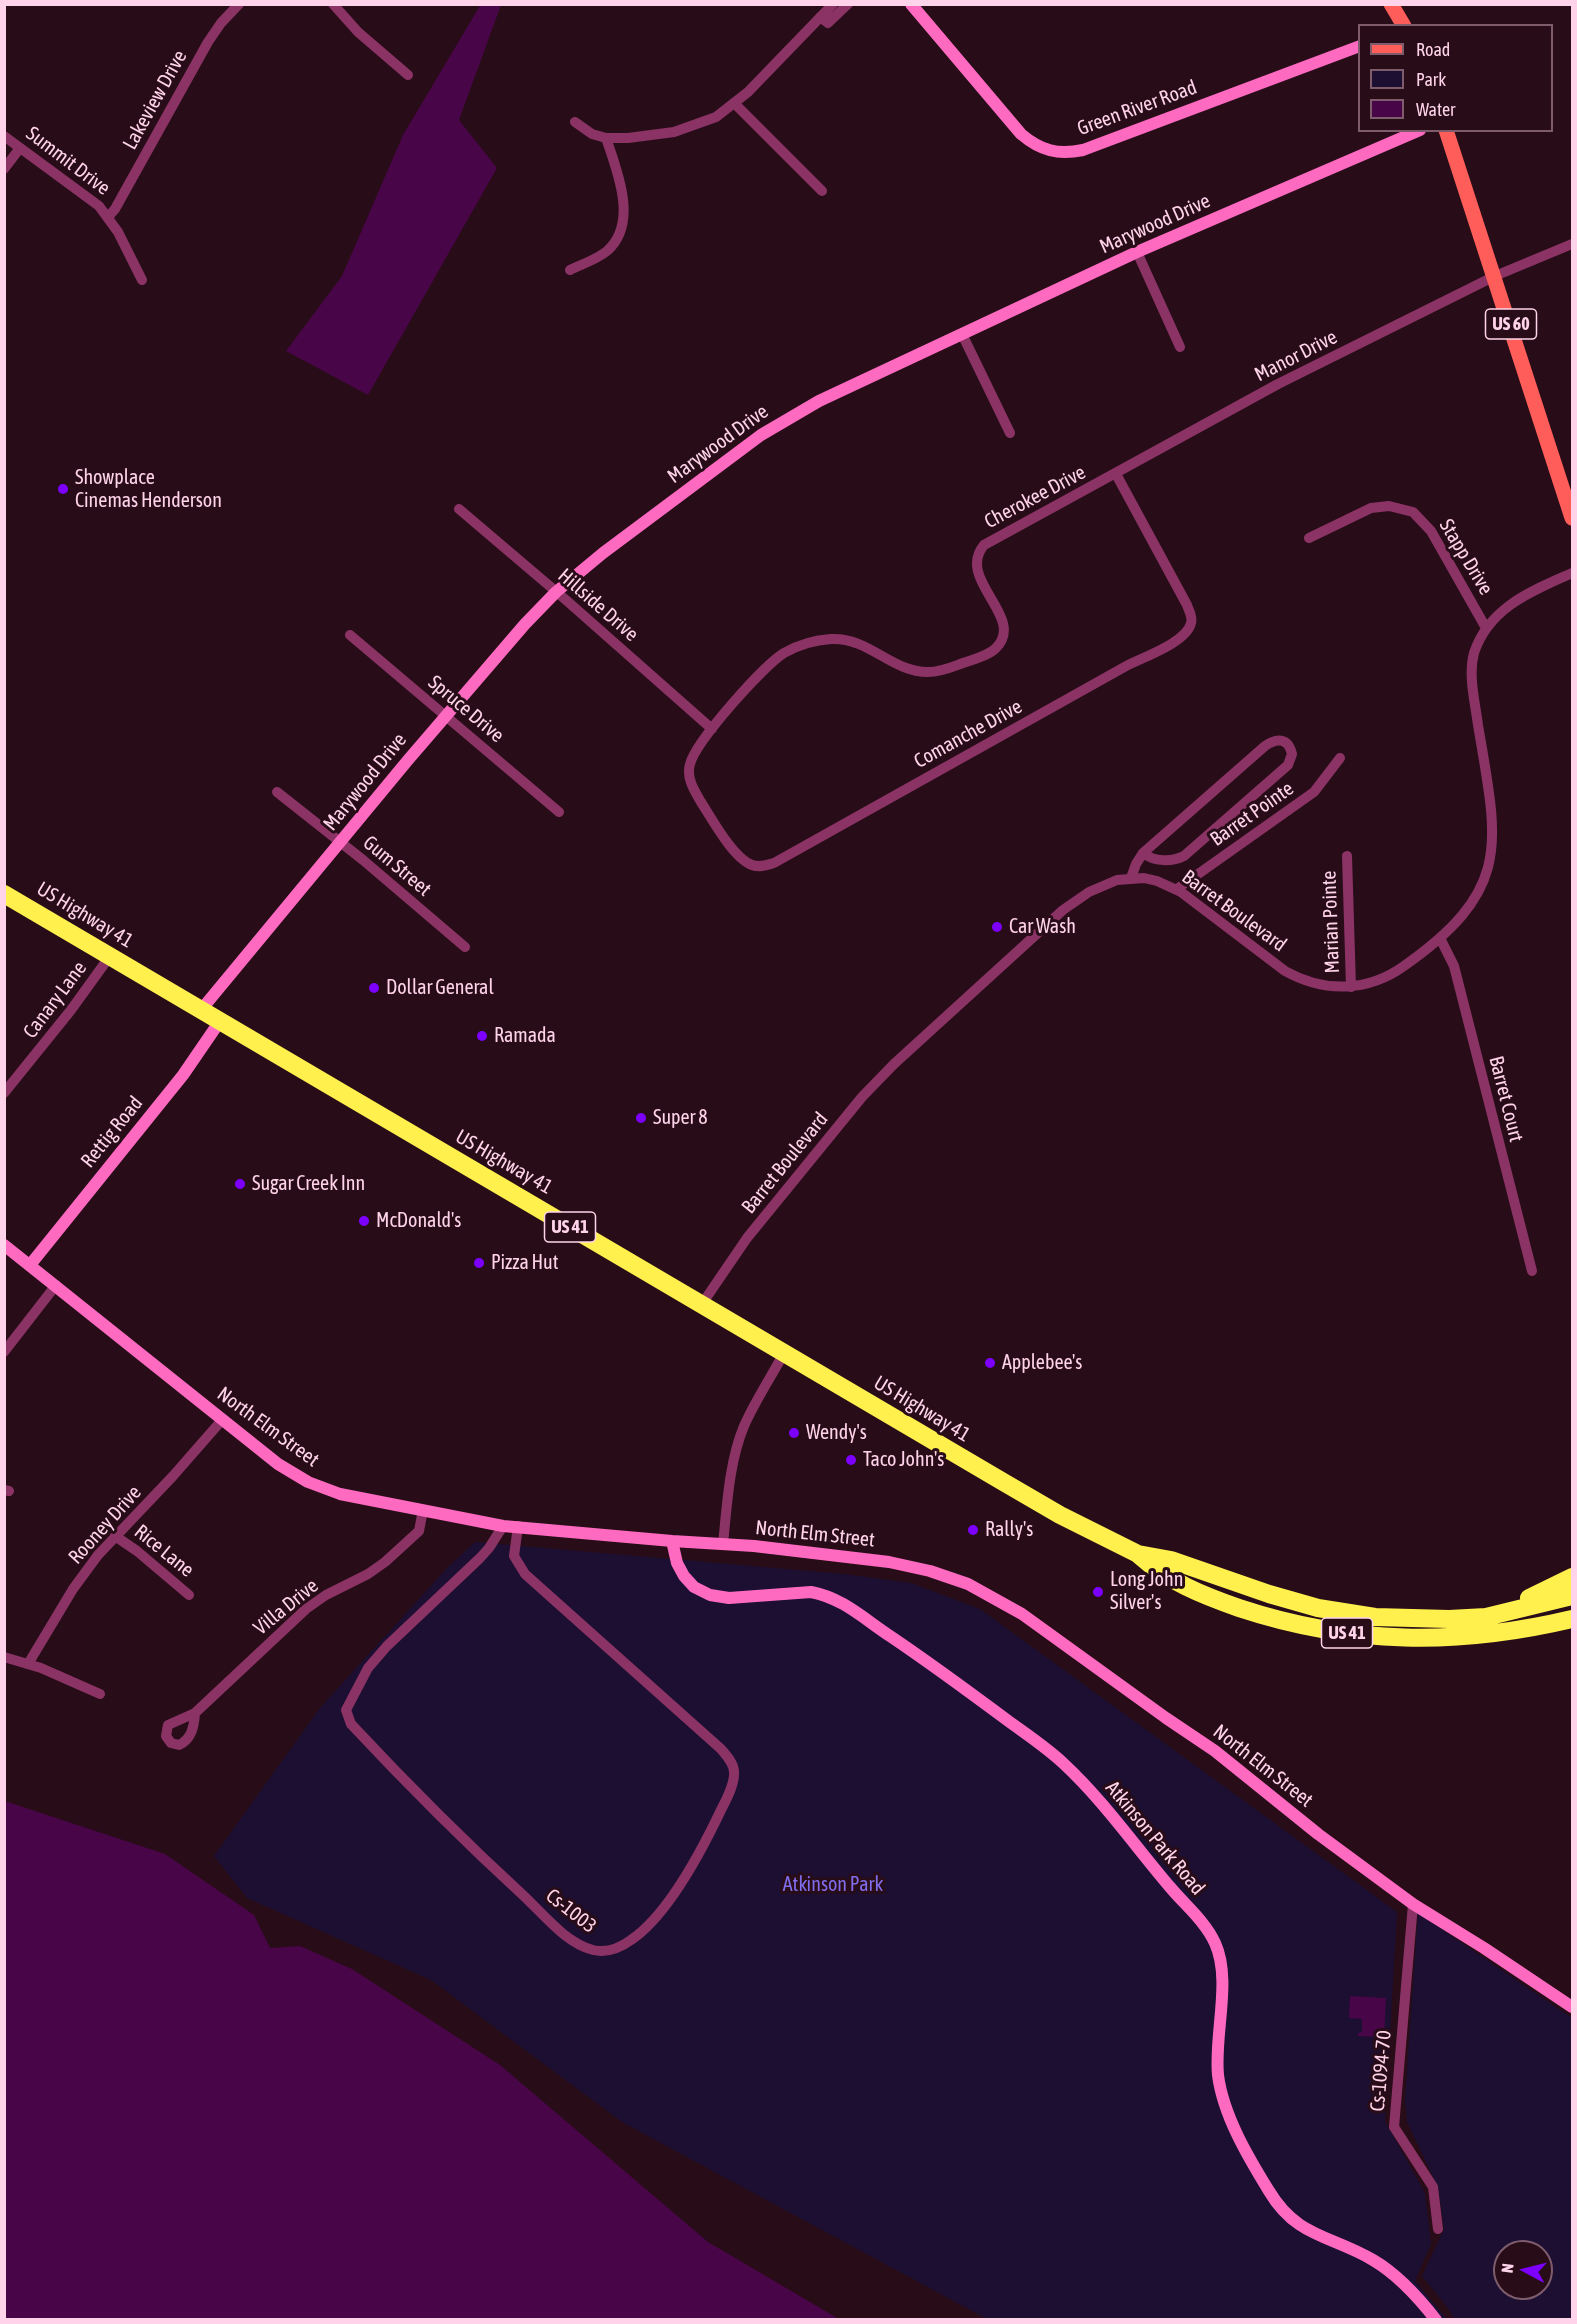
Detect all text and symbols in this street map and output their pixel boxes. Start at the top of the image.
legend [1358,24,1553,132]
text: Road [1416,39,1450,60]
street label: Lakeview Drive [118,46,192,154]
text: Park [1416,69,1446,90]
street label: Green River Road [1074,75,1200,141]
text: Water [1416,99,1455,120]
street label: Summit Drive [21,122,115,200]
street label: Marywood Drive [1096,189,1214,259]
road number: US 60 [1486,309,1537,339]
street label: Manor Drive [1251,325,1341,387]
street label: Marywood Drive [663,399,773,489]
street label: Cherokee Drive [980,460,1090,534]
place label: Showplace Cinemas Henderson [75,466,222,513]
marker: Showplace Cinemas Henderson [56,482,70,496]
street label: Stapp Drive [1434,515,1498,599]
street label: Hillside Drive [553,564,643,646]
street label: Spruce Drive [423,670,509,748]
street label: Comanche Drive [910,695,1026,773]
street label: Marywood Drive [318,728,412,836]
street label: Barret Pointe [1206,777,1298,851]
street label: Gum Street [358,831,436,901]
street label: Barret Boulevard [1177,865,1291,957]
street label: Marian Pointe [1317,870,1345,974]
street label: US Highway 41 [32,877,138,953]
place label: Car Wash [1009,915,1076,939]
marker: Car Wash [990,920,1004,934]
street label: Canary Lane [18,957,92,1043]
place label: Dollar General [386,976,494,1000]
marker: Dollar General [367,981,381,995]
place label: Ramada [494,1024,556,1048]
marker: Ramada [475,1029,489,1043]
street label: Barret Court [1484,1054,1528,1144]
street label: Rettig Road [76,1092,148,1172]
place label: Super 8 [653,1106,708,1130]
street label: Barret Boulevard [737,1107,833,1219]
marker: Super 8 [634,1111,648,1125]
street label: US Highway 41 [451,1125,557,1199]
place label: Sugar Creek Inn [252,1172,365,1196]
marker: Sugar Creek Inn [233,1177,247,1191]
place label: McDonald's [376,1209,461,1233]
road number: US 41 [544,1212,596,1242]
marker: McDonald's [357,1214,371,1228]
place label: Pizza Hut [491,1251,558,1275]
marker: Pizza Hut [472,1256,486,1270]
place label: Applebee's [1002,1351,1082,1375]
marker: Applebee's [983,1356,997,1370]
street label: US Highway 41 [869,1371,975,1447]
street label: North Elm Street [212,1382,324,1472]
place label: Wendy's [806,1421,867,1445]
marker: Wendy's [787,1426,801,1440]
place label: Taco John's [863,1448,944,1472]
marker: Taco John's [844,1453,858,1467]
street label: Rooney Drive [64,1481,146,1569]
street label: North Elm Street [754,1516,876,1552]
place label: Rally's [985,1518,1033,1542]
street label: Rice Lane [129,1520,199,1582]
marker: Rally's [966,1523,980,1537]
place label: Long John Silver's [1110,1568,1183,1615]
street label: Villa Drive [249,1574,323,1640]
marker: Long John Silver's [1091,1585,1105,1599]
road number: US 41 [1322,1618,1372,1648]
street label: North Elm Street [1208,1720,1318,1812]
street label: Atkinson Park Road [1100,1776,1210,1900]
park label: Atkinson Park [783,1873,883,1897]
street label: Cs-1003 [541,1884,601,1938]
street label: Cs-1094-70 [1365,2029,1397,2113]
north arrow [1493,2240,1553,2300]
text: N [1498,2262,1517,2274]

